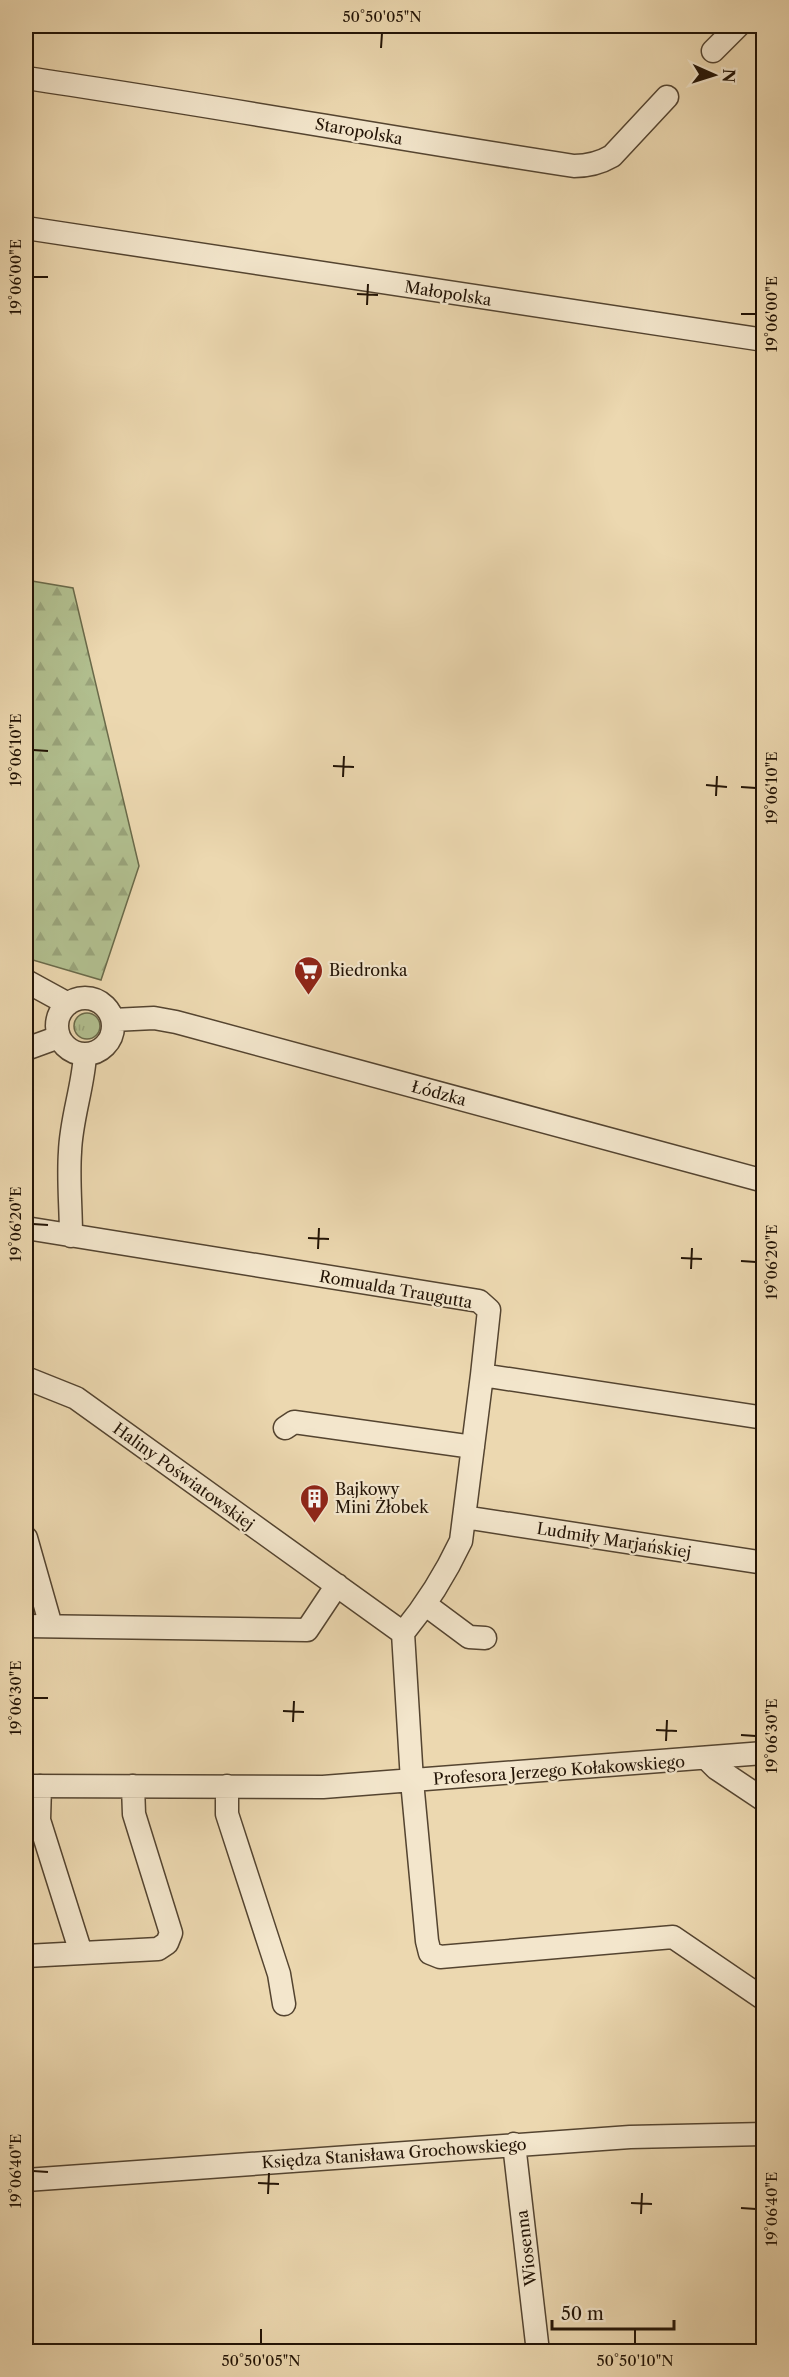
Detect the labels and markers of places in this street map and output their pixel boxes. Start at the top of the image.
supermarket icon: Biedronka [292,954,324,996]
place label: Biedronka [329,960,408,980]
place label: Bajkowy Mini Żłobek [335,1479,429,1517]
building icon: Bajkowy Mini Żłobek [298,1482,330,1524]

